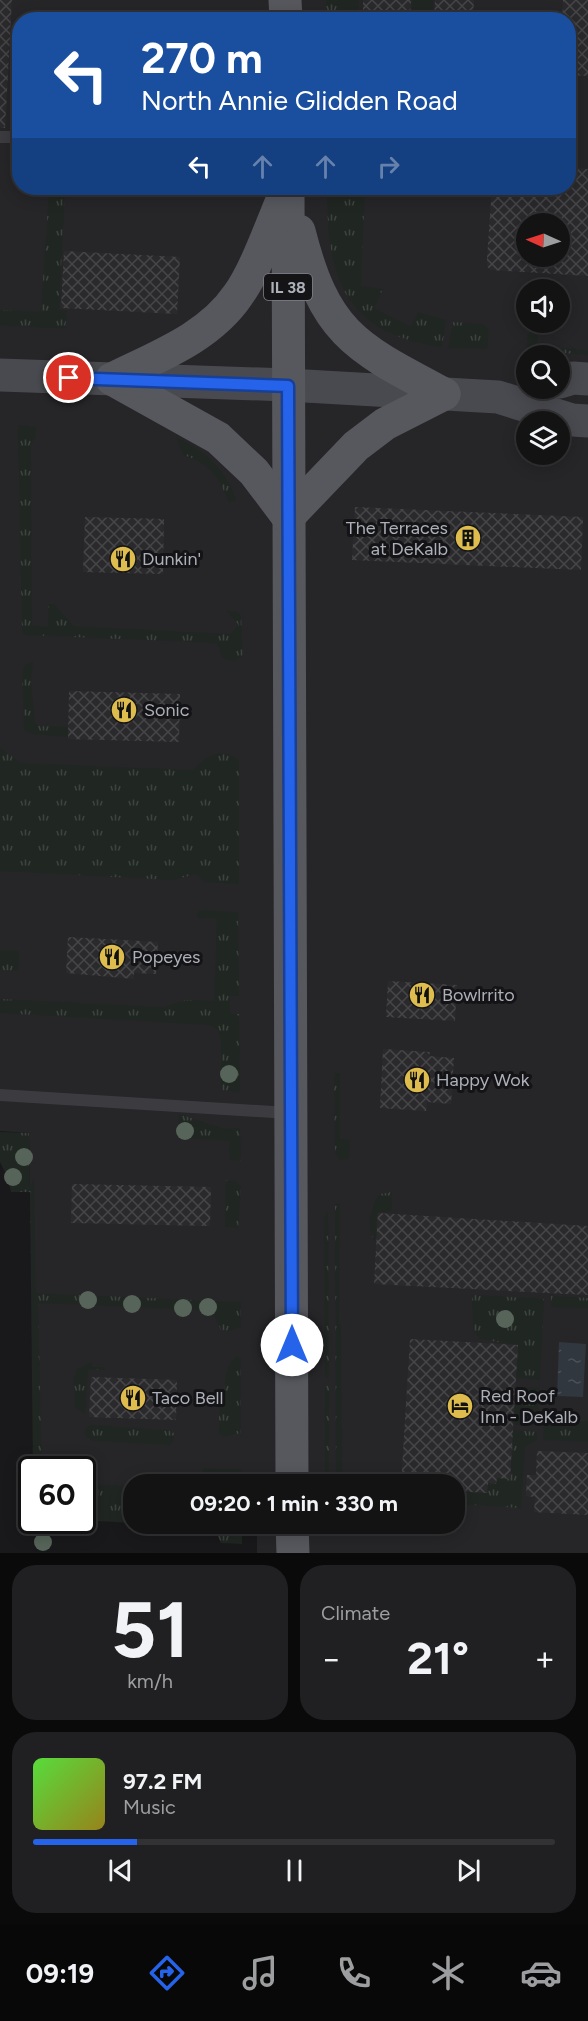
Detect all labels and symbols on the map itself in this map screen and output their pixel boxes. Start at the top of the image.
north arrow [516,213,570,267]
road number: IL 38 [264,274,312,300]
pin [43,352,94,403]
place label: The Terraces at DeKalb [346,517,448,560]
building icon: The Terraces at DeKalb [453,523,483,553]
restaurant icon: Dunkin' [108,544,138,574]
place label: Dunkin' [142,548,201,570]
restaurant icon: Sonic [109,695,139,725]
place label: Sonic [144,699,190,721]
restaurant icon: Popeyes [97,942,127,972]
place label: Popeyes [132,946,200,968]
restaurant icon: Bowlrrito [407,980,437,1010]
place label: Bowlrrito [442,984,515,1006]
restaurant icon: Happy Wok [402,1065,432,1095]
place label: Happy Wok [436,1069,530,1091]
position arrow [260,1313,324,1377]
restaurant icon: Taco Bell [118,1383,148,1413]
place label: Red Roof Inn - DeKalb [480,1385,578,1428]
place label: Taco Bell [152,1387,223,1409]
hotel icon: Red Roof Inn - DeKalb [445,1391,475,1421]
speed limit sign: 60 [18,1456,96,1534]

